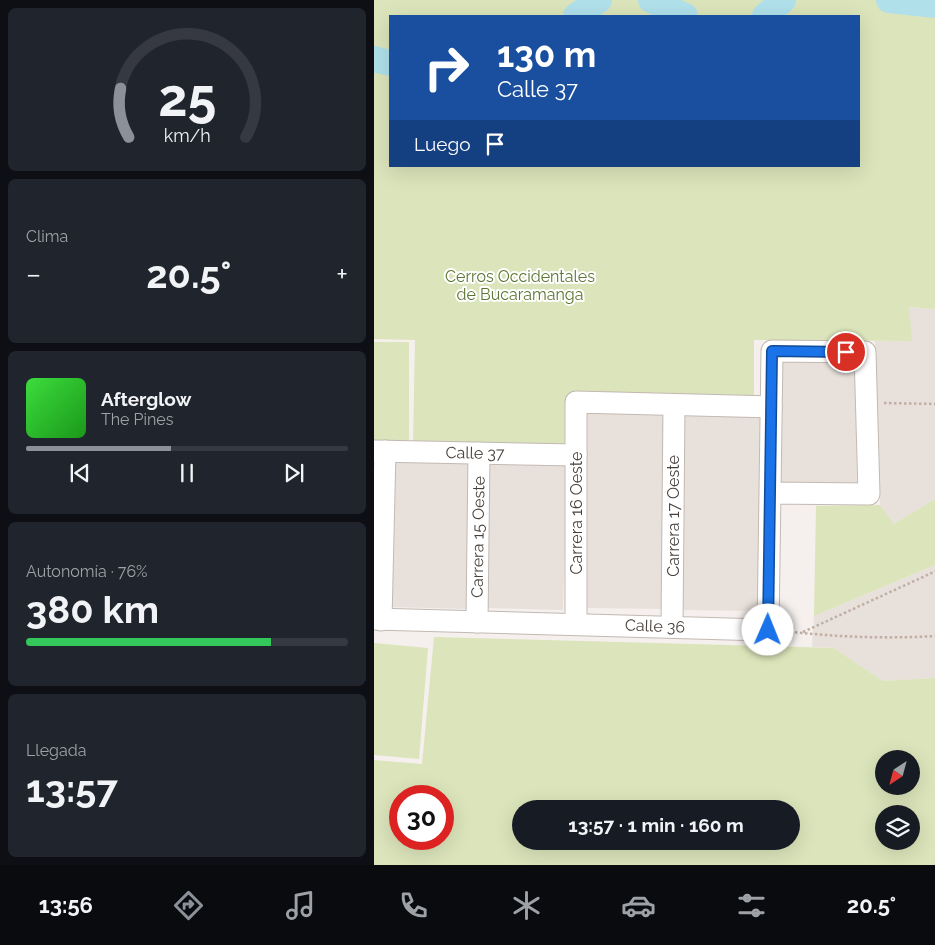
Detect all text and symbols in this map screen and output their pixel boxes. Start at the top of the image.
text: 130 m [497,34,596,75]
icon: right [414,35,479,100]
text: 25 [158,67,216,128]
text: Calle 37 [497,76,578,102]
text: km/h [163,125,211,146]
icon: arrive [481,130,509,158]
text: Luego [414,133,471,155]
text: Clima [26,227,68,246]
text: 20.5° [146,252,231,297]
text: − [26,258,41,291]
text: + [336,258,348,291]
park label: Cerros Occidentales de Bucaramanga [445,267,595,304]
pin [825,331,867,373]
icon: arrive [832,338,860,366]
text: Afterglow [101,388,191,410]
text: The Pines [101,410,173,429]
street label: Calle 37 [445,443,505,463]
street label: Carrera 16 Oeste [567,452,586,574]
street label: Carrera 17 Oeste [664,455,683,577]
icon: previous [66,459,94,487]
icon: pause [173,459,201,487]
icon: next [280,459,308,487]
street label: Carrera 15 Oeste [467,476,489,598]
text: Autonomía · 76% [26,562,147,581]
text: 380 km [26,587,159,632]
position arrow [741,603,793,655]
street label: Calle 36 [625,615,685,637]
text: Llegada [26,741,86,760]
north arrow [875,750,920,795]
map controls [875,750,920,850]
text: 13:57 [26,766,118,811]
speed limit sign: 30 [389,785,454,850]
button: layers [875,805,920,850]
text: 13:57 · 1 min · 160 m [568,814,744,836]
icon: directions [171,888,206,923]
icon: music [283,888,318,923]
icon: phone [396,888,431,923]
icon: climate [509,888,544,923]
icon: car [621,888,656,923]
icon: filters [734,888,769,923]
text: 13:56 [39,892,93,918]
text: 20.5° [847,892,896,918]

